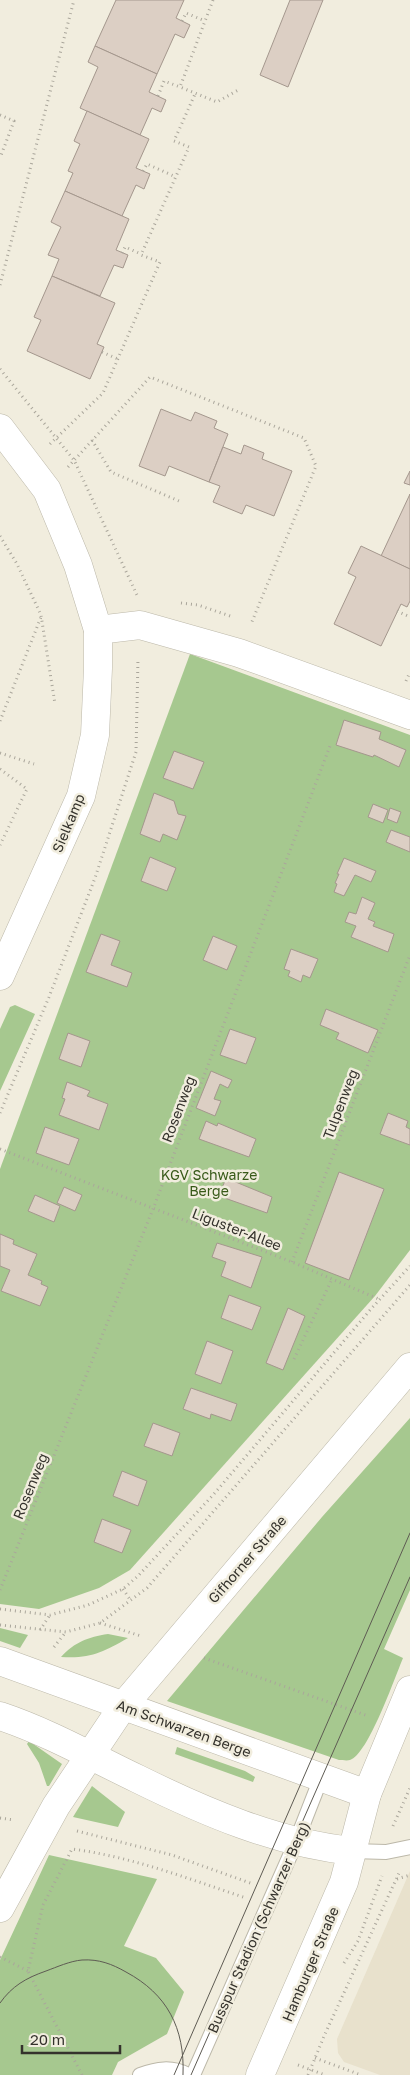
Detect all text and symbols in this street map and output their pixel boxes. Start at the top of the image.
street label: Sielkamp [48,791,88,855]
street label: Tulpenweg [319,1067,361,1141]
street label: Rosenweg [158,1073,198,1145]
park label: KGV Schwarze Berge [161,1166,257,1199]
street label: Liguster-Allee [190,1204,284,1254]
street label: Rosenweg [9,1450,51,1522]
street label: Gifhorner Straße [204,1512,290,1606]
street label: Am Schwarzen Berge [114,1696,254,1760]
street label: Busspur Stadion (Schwarzer Berg) [204,1819,312,2035]
street label: Hamburger Straße [278,1904,342,2024]
scale bar [22,2022,120,2054]
text: 20 m [30,2030,65,2048]

